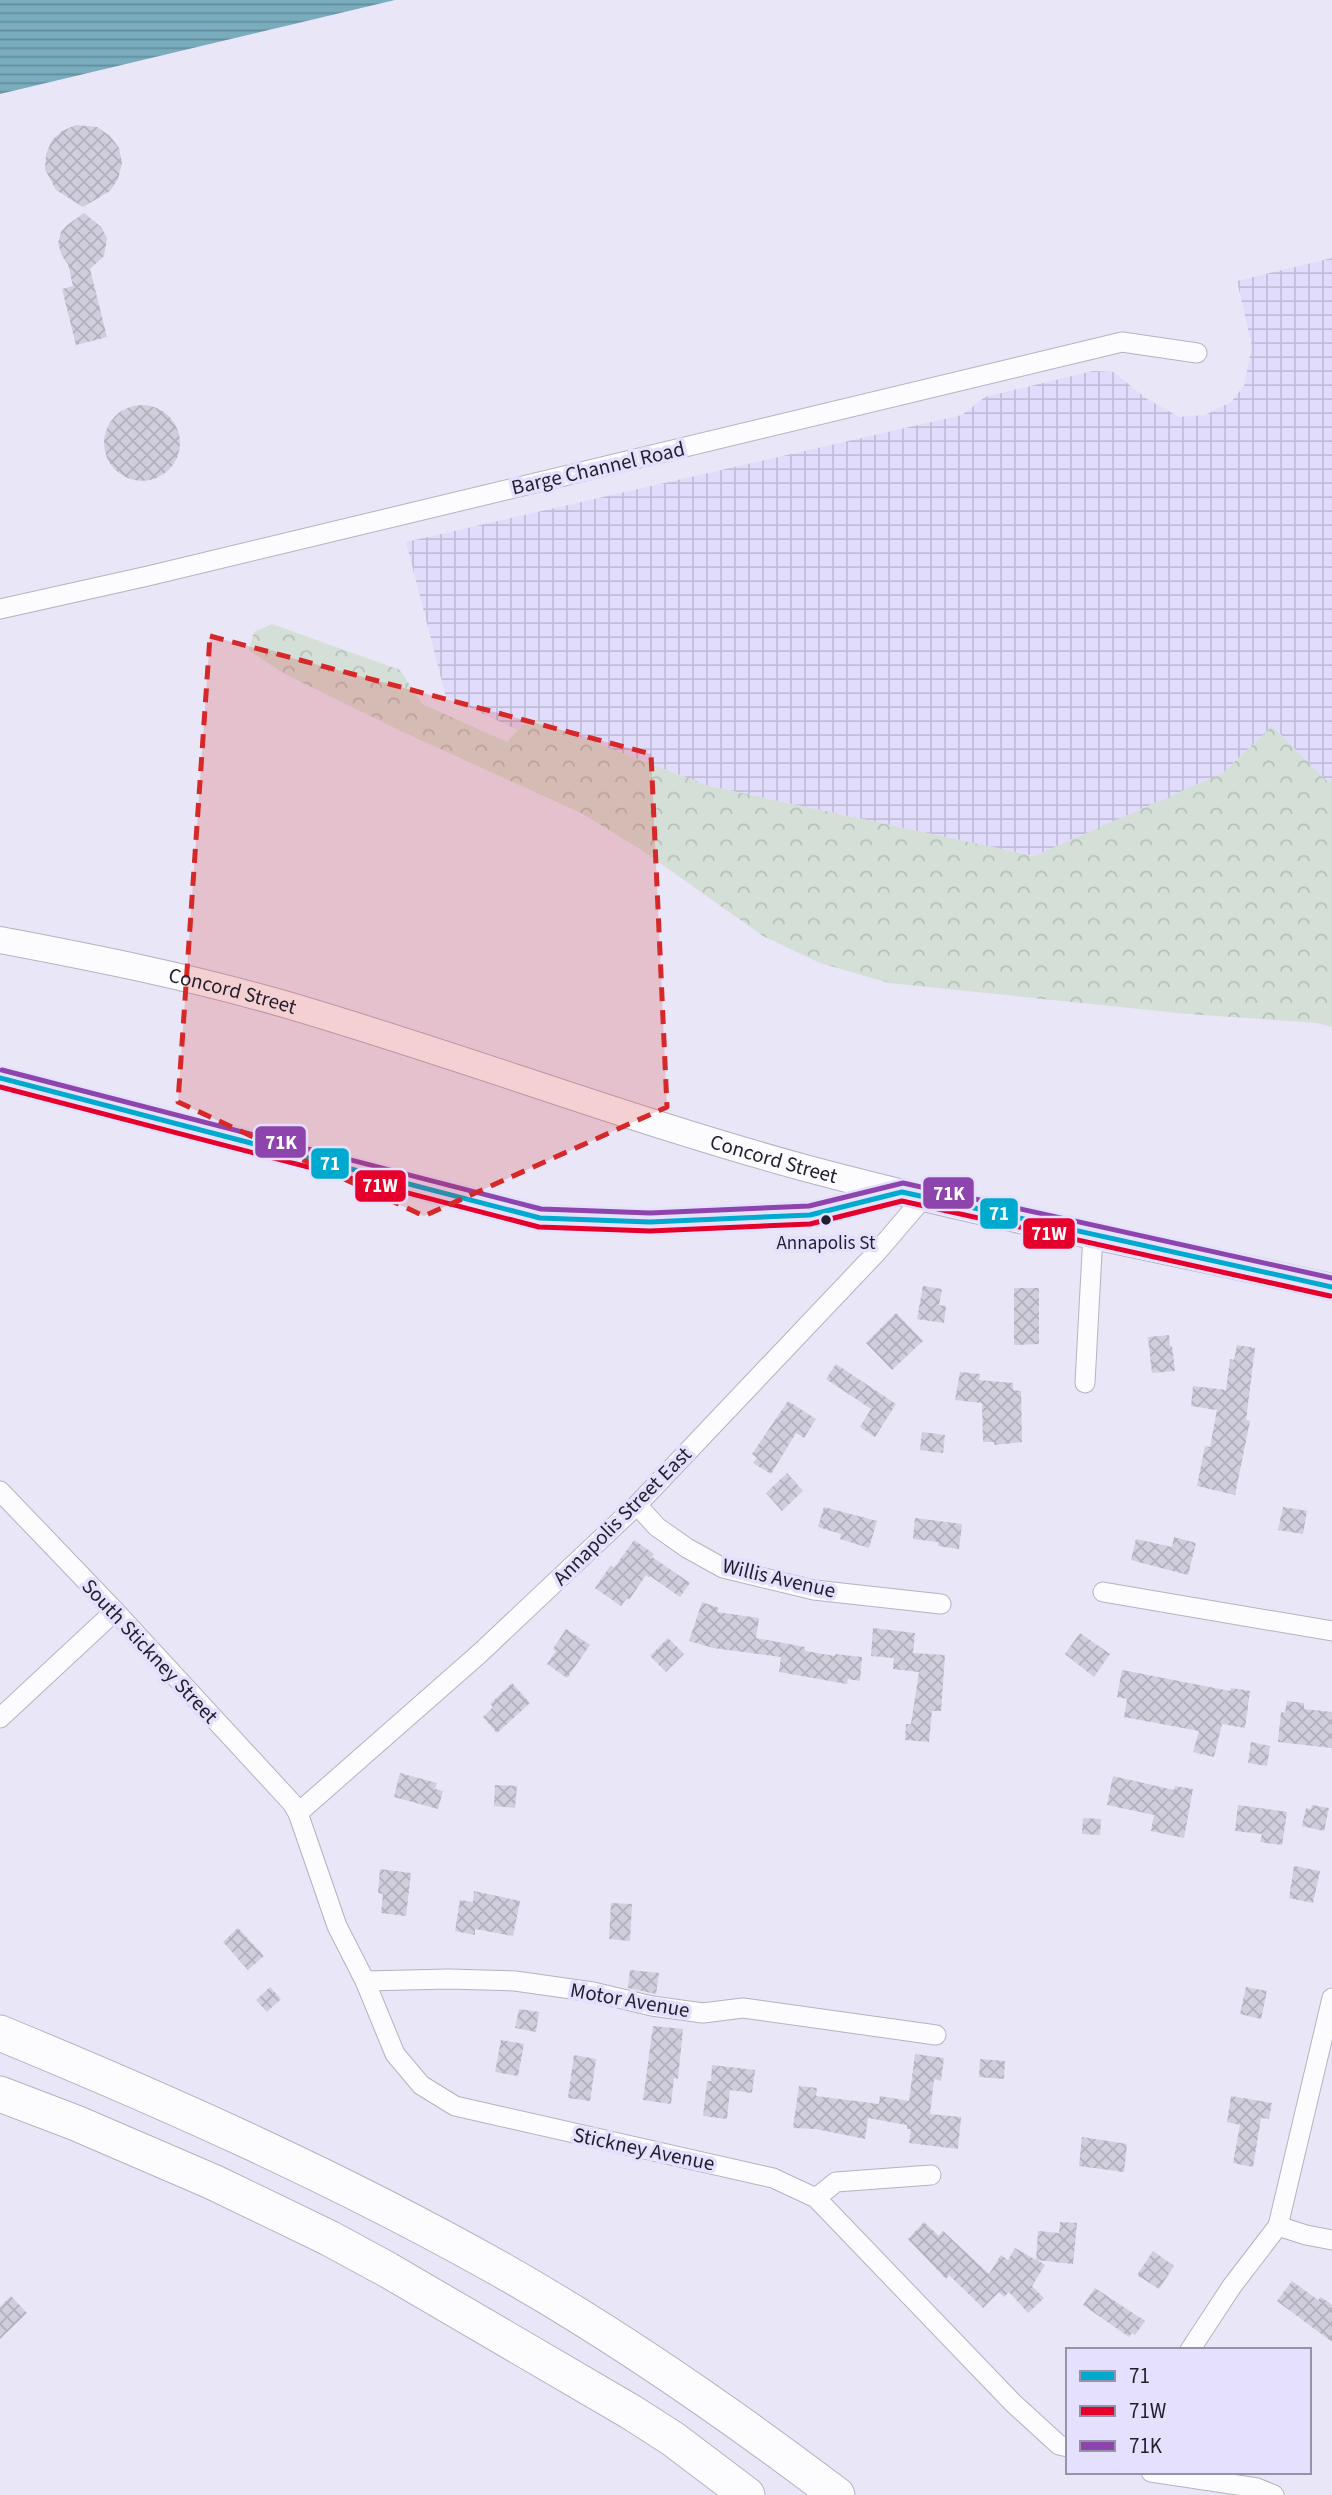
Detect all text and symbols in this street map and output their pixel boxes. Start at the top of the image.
street label: Barge Channel Road [508,433,688,503]
street label: Concord Street [166,960,300,1022]
line badge: 71K [254,1125,307,1159]
street label: Concord Street [707,1126,841,1191]
text: 71K [265,1130,297,1157]
line badge: 71 [310,1147,350,1180]
text: 71 [320,1151,340,1178]
line badge: 71W [354,1169,407,1203]
text: 71W [362,1173,398,1200]
line badge: 71K [922,1176,975,1210]
text: 71K [933,1181,965,1208]
line badge: 71 [979,1197,1019,1230]
text: 71 [989,1201,1009,1228]
marker: Annapolis St [819,1213,833,1227]
line badge: 71W [1022,1217,1076,1250]
text: 71W [1031,1221,1067,1248]
place label: Annapolis St [777,1230,876,1257]
street label: Annapolis Street East [546,1440,698,1592]
street label: Willis Avenue [719,1550,839,1606]
street label: South Stickney Street [75,1572,225,1730]
street label: Motor Avenue [568,1975,692,2025]
street label: Stickney Avenue [571,2119,717,2179]
legend [1066,2348,1311,2474]
text: 71 [1129,2361,1150,2391]
text: 71W [1129,2396,1167,2426]
text: 71K [1129,2431,1163,2461]

